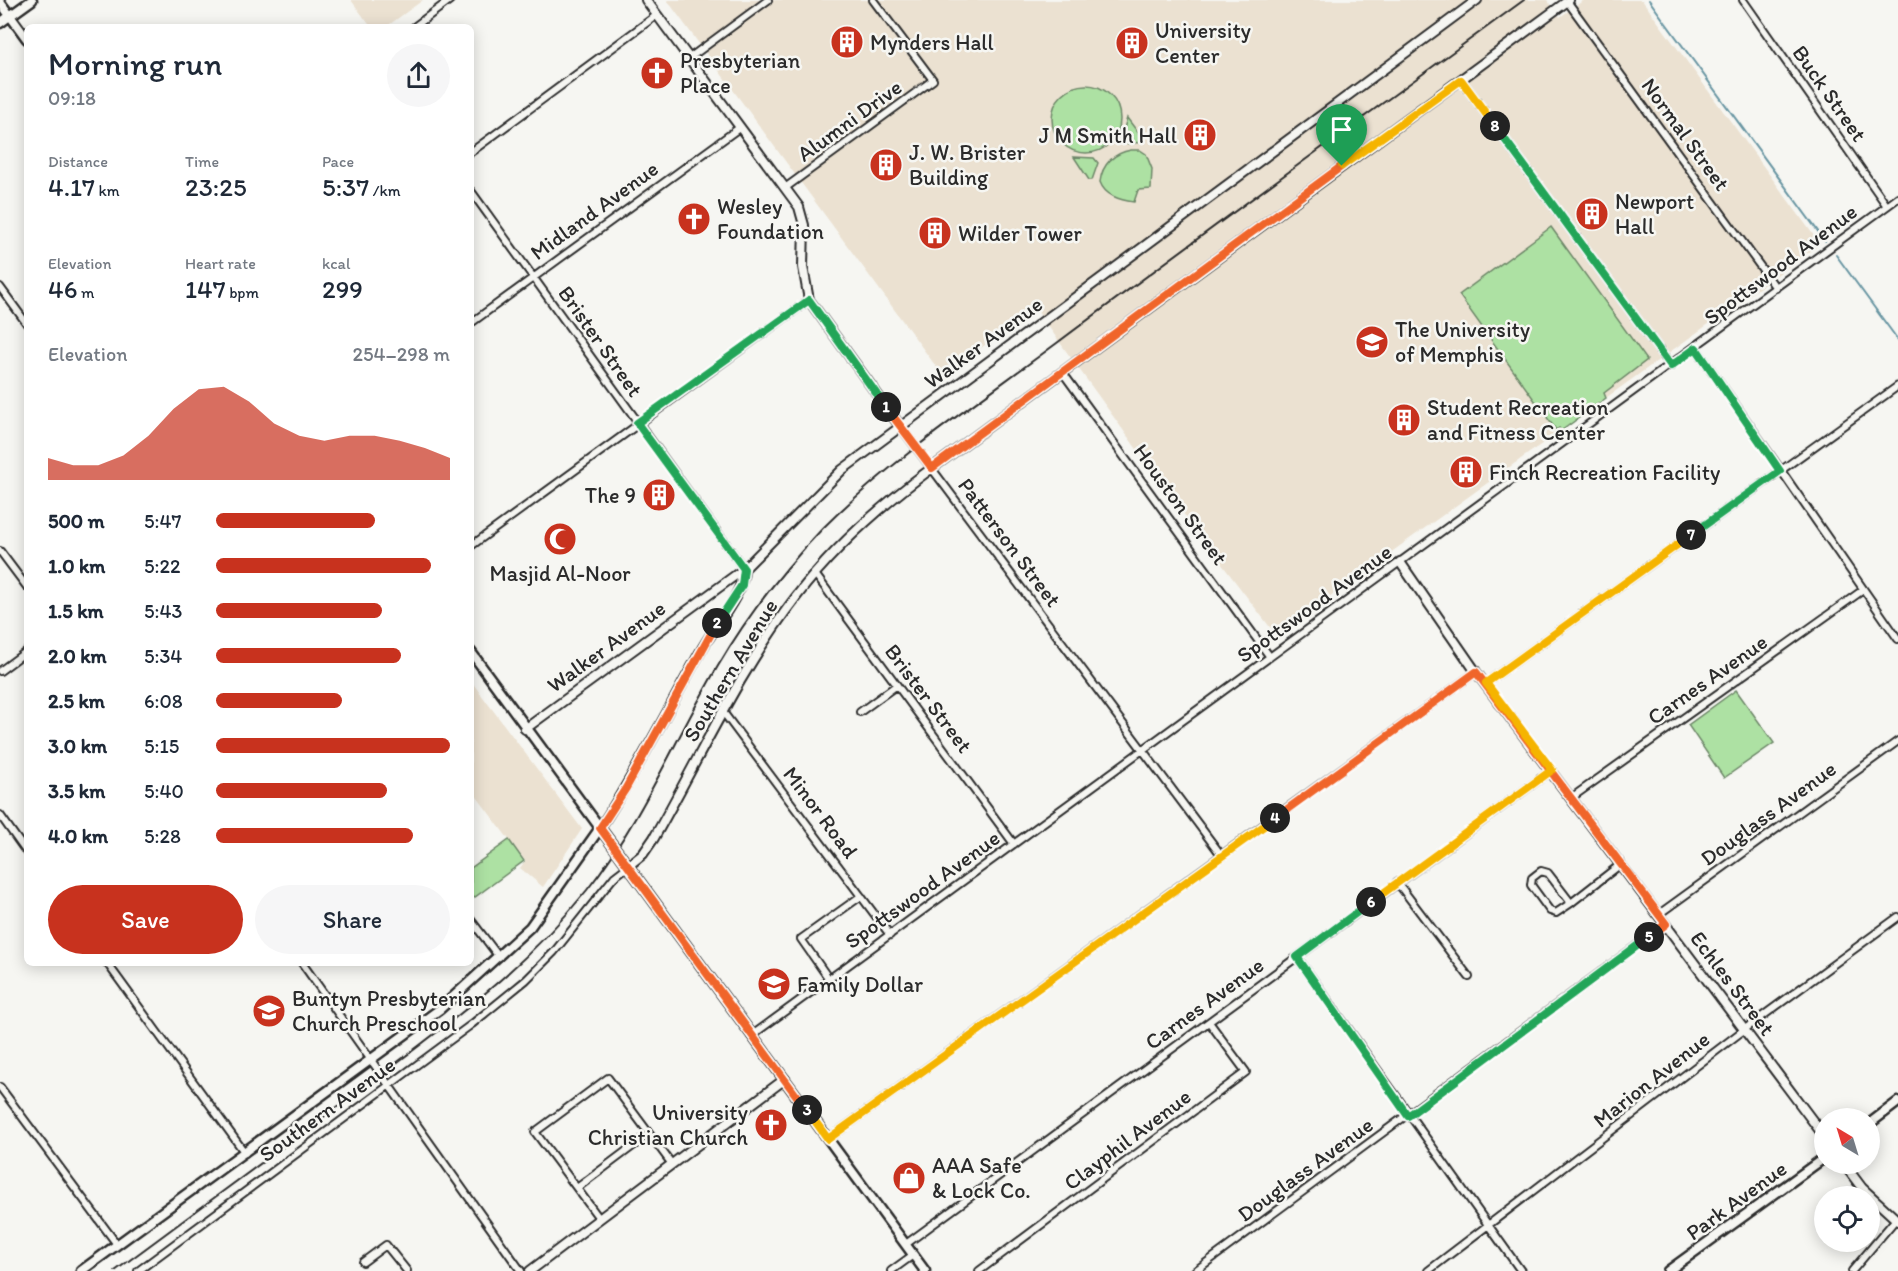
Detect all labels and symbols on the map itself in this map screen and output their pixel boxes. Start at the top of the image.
place label: University Center [1155,17,1252,69]
building icon: Mynders Hall [829,24,865,60]
building icon: University Center [1114,25,1150,61]
place label: Mynders Hall [870,29,994,56]
street label: Buck Street [1787,40,1873,147]
place label: Presbyterian Place [680,47,801,99]
church icon: Presbyterian Place [639,55,675,91]
street label: Alumni Drive [792,73,907,167]
street label: Normal Street [1636,73,1736,196]
pin [1316,104,1367,166]
pin: 8 [1480,111,1510,141]
building icon: J M Smith Hall [1182,117,1218,153]
place label: J M Smith Hall [1039,122,1177,149]
place label: J. W. Brister Building [909,139,1026,191]
building icon: J. W. Brister Building [868,147,904,183]
street label: Midland Avenue [525,155,664,266]
place label: Newport Hall [1615,188,1694,240]
place label: Wesley Foundation [717,193,825,245]
building icon: Newport Hall [1574,196,1610,232]
street label: Spottswood Avenue [1698,198,1862,331]
church icon: Wesley Foundation [676,201,712,237]
building icon: Wilder Tower [917,215,953,251]
place label: Wilder Tower [958,220,1083,247]
street label: Brister Street [552,281,649,402]
street label: Walker Avenue [919,290,1048,394]
place label: The University of Memphis [1395,316,1531,368]
school or university icon: The University of Memphis [1354,324,1390,360]
pin: 1 [871,392,901,422]
place label: Student Recreation and Fitness Center [1427,394,1609,446]
building icon: Student Recreation and Fitness Center [1386,402,1422,438]
street label: Houston Street [1128,438,1234,570]
building icon: Finch Recreation Facility [1448,454,1484,490]
place label: Finch Recreation Facility [1489,459,1721,486]
street label: Patterson Street [952,472,1067,612]
building icon: The 9 [641,477,677,513]
place label: The 9 [585,482,636,509]
pin: 7 [1676,520,1706,550]
mosque icon: Masjid Al-Noor [542,521,578,557]
street label: Spottswood Avenue [1232,538,1397,669]
place label: Masjid Al-Noor [489,560,631,587]
street label: Walker Avenue [542,594,671,698]
street label: Southern Avenue [677,594,784,747]
pin: 2 [702,608,732,638]
street label: Carnes Avenue [1642,628,1772,731]
street label: Brister Street [879,638,978,758]
street label: Douglass Avenue [1695,755,1841,872]
street label: Minor Road [777,761,864,864]
pin: 4 [1260,803,1290,833]
street label: Spottswood Avenue [840,824,1005,955]
pin: 6 [1356,887,1386,917]
pin: 5 [1634,922,1664,952]
street label: Echles Street [1685,926,1781,1041]
street label: Carnes Avenue [1140,951,1269,1056]
school or university icon: Family Dollar [756,966,792,1002]
place label: Family Dollar [797,971,923,998]
place label: Buntyn Presbyterian Church Preschool [292,985,486,1037]
school or university icon: Buntyn Presbyterian Church Preschool [251,993,287,1029]
street label: Marion Avenue [1588,1025,1715,1133]
street label: Southern Avenue [254,1051,401,1168]
street label: Clayphil Avenue [1058,1083,1196,1196]
pin: 3 [792,1095,822,1125]
place label: University Christian Church [588,1099,749,1151]
church icon: University Christian Church [753,1107,789,1143]
north arrow [1814,1108,1880,1174]
street label: Douglass Avenue [1232,1111,1378,1228]
place label: AAA Safe & Lock Co. [932,1152,1031,1204]
street label: Park Avenue [1681,1155,1792,1246]
shop icon: AAA Safe & Lock Co. [891,1160,927,1196]

